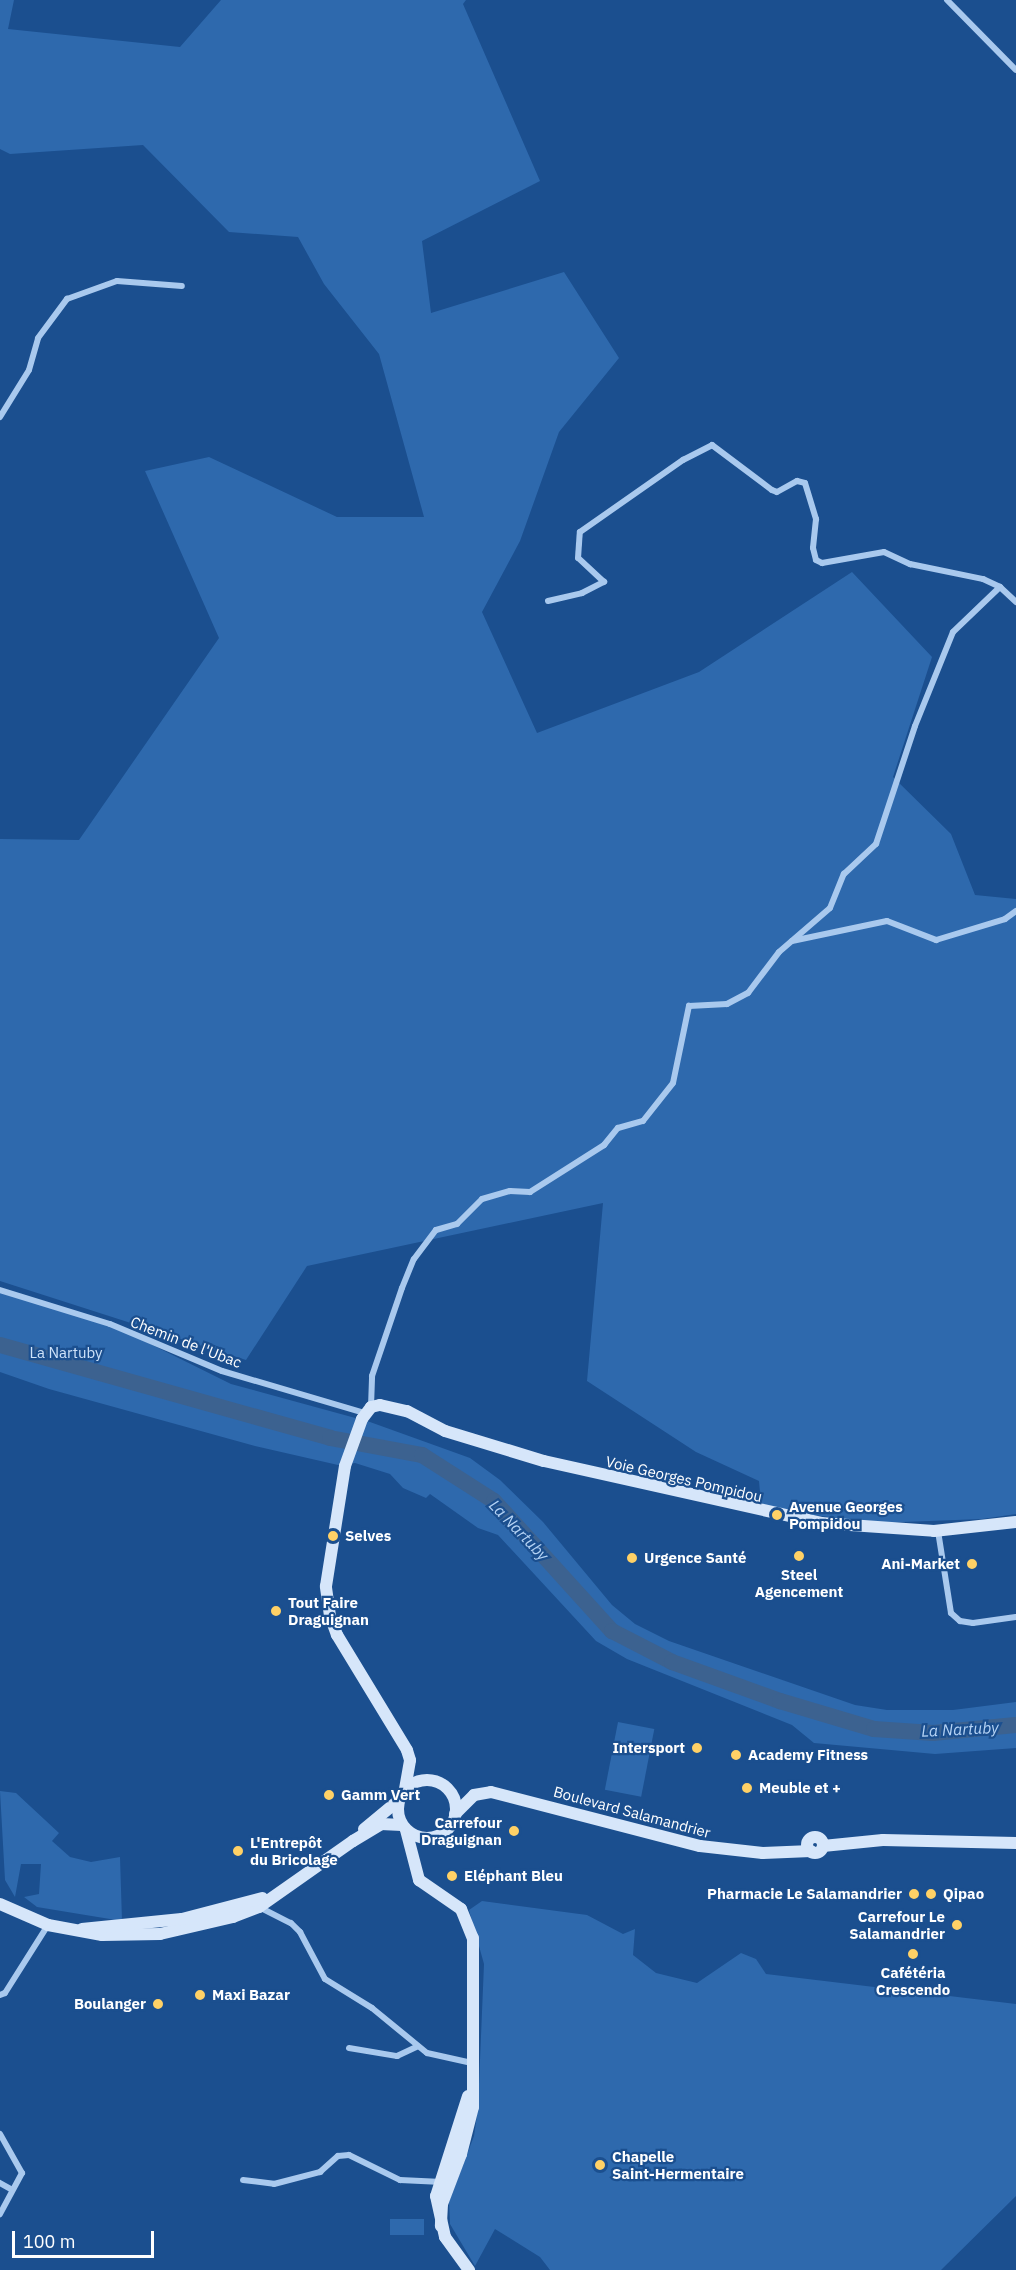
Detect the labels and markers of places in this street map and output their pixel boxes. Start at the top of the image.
place label: Avenue Georges Pompidou [789,1497,903,1532]
marker: Avenue Georges Pompidou [770,1508,784,1522]
place label: Selves [345,1527,391,1545]
marker: Selves [326,1529,340,1543]
place label: Urgence Santé [644,1549,746,1567]
marker: Steel Agencement [792,1549,806,1563]
marker: Urgence Santé [625,1551,639,1565]
place label: Ani-Market [881,1555,960,1573]
marker: Ani-Market [965,1557,979,1571]
place label: Steel Agencement [755,1565,843,1600]
place label: Tout Faire Draguignan [288,1593,369,1628]
marker: Tout Faire Draguignan [269,1604,283,1618]
place label: Intersport [612,1739,685,1757]
marker: Intersport [690,1741,704,1755]
place label: Academy Fitness [748,1746,868,1764]
marker: Academy Fitness [729,1748,743,1762]
place label: Meuble et + [759,1779,841,1797]
marker: Meuble et + [740,1781,754,1795]
place label: Gamm Vert [341,1786,420,1804]
marker: Gamm Vert [322,1788,336,1802]
place label: Carrefour Draguignan [421,1813,502,1848]
marker: Carrefour Draguignan [507,1824,521,1838]
place label: L'Entrepôt du Bricolage [250,1833,338,1868]
marker: L'Entrepôt du Bricolage [231,1844,245,1858]
place label: Eléphant Bleu [464,1867,563,1885]
marker: Eléphant Bleu [445,1869,459,1883]
place label: Pharmacie Le Salamandrier [707,1885,902,1903]
place label: Qipao [943,1885,984,1903]
marker: Pharmacie Le Salamandrier [907,1887,921,1901]
marker: Qipao [924,1887,938,1901]
place label: Carrefour Le Salamandrier [849,1907,945,1942]
marker: Carrefour Le Salamandrier [950,1918,964,1932]
marker: Cafétéria Crescendo [906,1947,920,1961]
place label: Cafétéria Crescendo [876,1963,950,1998]
place label: Maxi Bazar [212,1986,290,2004]
marker: Maxi Bazar [193,1988,207,2002]
place label: Boulanger [74,1995,146,2013]
marker: Boulanger [151,1997,165,2011]
place label: Chapelle Saint-Hermentaire [612,2147,744,2182]
marker: Chapelle Saint-Hermentaire [593,2158,607,2172]

